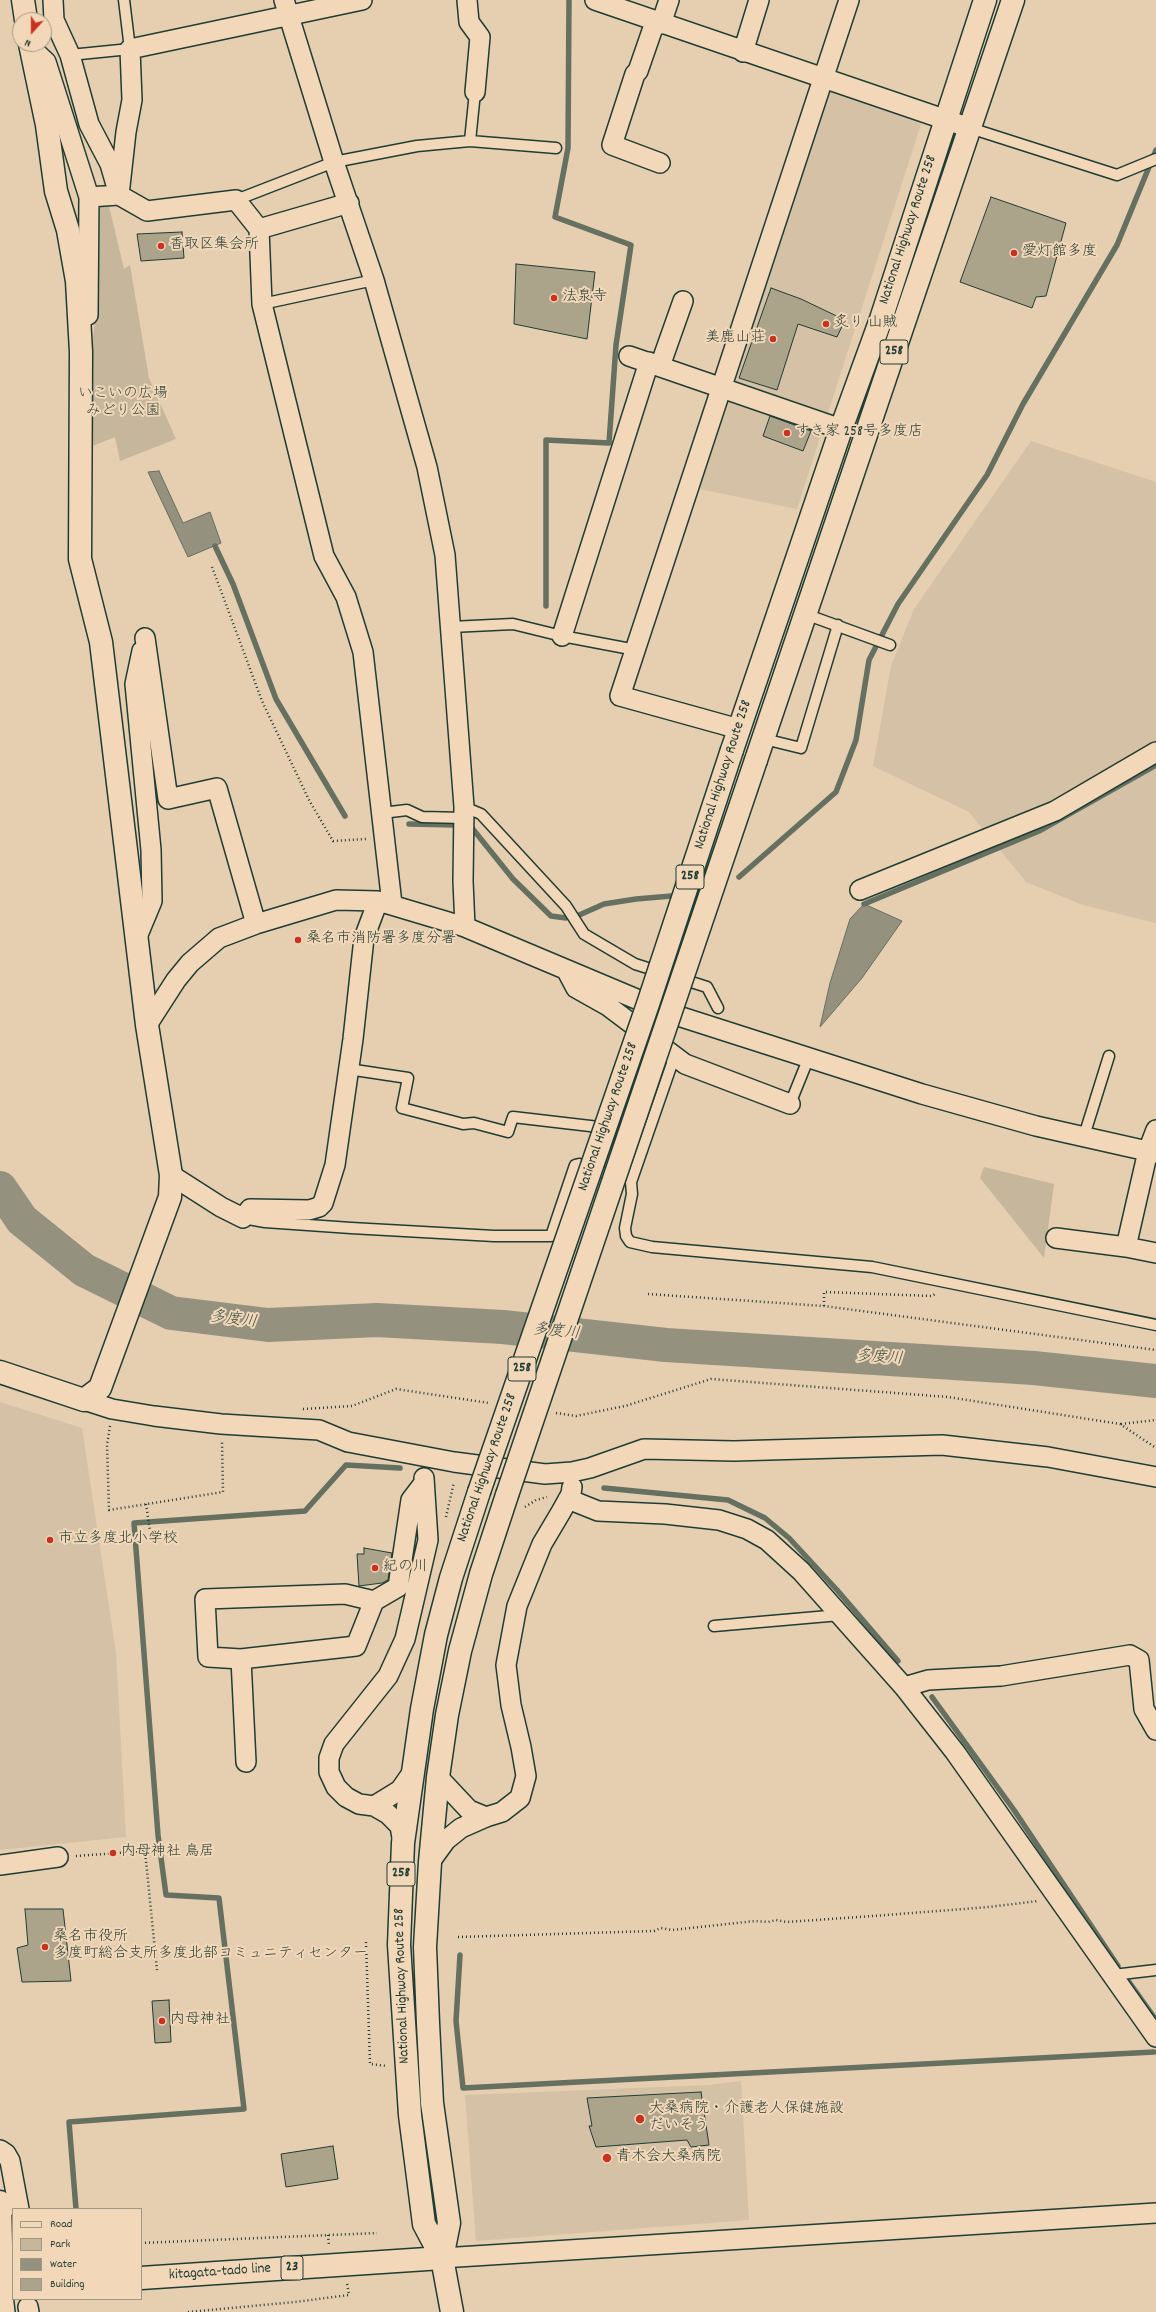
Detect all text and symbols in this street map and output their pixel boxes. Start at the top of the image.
north arrow [12,12,52,52]
text: N [23,34,33,51]
street label: National Highway Route 258 [876,153,942,307]
place label: 香取区集会所 [169,237,259,255]
marker: 香取区集会所 [156,241,166,251]
place label: 愛灯館多度 [1022,244,1097,262]
marker: 愛灯館多度 [1009,248,1019,258]
place label: 法泉寺 [562,289,607,307]
marker: 法泉寺 [549,293,559,303]
place label: 炙り 山賊 [834,315,897,333]
marker: 炙り 山賊 [821,319,831,329]
place label: 美鹿山荘 [705,330,765,348]
marker: 美鹿山荘 [768,334,778,344]
road number: 258 [880,340,908,364]
park label: いこいの広場 みどり公園 [78,386,168,421]
place label: すき家 258号多度店 [795,424,923,442]
marker: すき家 258号多度店 [782,428,792,438]
street label: National Highway Route 258 [691,698,757,852]
road number: 258 [676,865,704,889]
place label: 桑名市消防署多度分署 [306,931,456,949]
marker: 桑名市消防署多度分署 [293,935,303,945]
street label: National Highway Route 258 [575,1040,643,1194]
water label: 多度川 [208,1309,258,1333]
water label: 多度川 [531,1321,581,1345]
water label: 多度川 [854,1348,904,1370]
road number: 258 [508,1357,536,1381]
street label: National Highway Route 258 [454,1391,522,1545]
place label: 市立多度北小学校 [58,1531,178,1549]
marker: 市立多度北小学校 [45,1535,55,1545]
place label: 紀の川 [383,1559,428,1577]
marker: 紀の川 [370,1563,380,1573]
place label: 内母神社 鳥居 [121,1844,214,1862]
marker: 内母神社 鳥居 [108,1848,118,1858]
road number: 258 [387,1862,415,1886]
street label: National Highway Route 258 [391,1908,415,2064]
place label: 桑名市役所 多度町総合支所多度北部コミュニティセンター [53,1929,368,1964]
marker: 桑名市役所 多度町総合支所多度北部コミュニティセンター [40,1942,50,1952]
place label: 内母神社 [170,2012,230,2030]
marker: 内母神社 [157,2016,167,2026]
place label: 大桑病院・介護老人保健施設 だいそう [649,2101,844,2136]
marker: 大桑病院・介護老人保健施設 だいそう [634,2113,646,2125]
place label: 青木会大桑病院 [616,2149,721,2167]
marker: 青木会大桑病院 [601,2152,613,2164]
legend [12,2208,142,2300]
text: Road [50,2216,72,2233]
text: Park [50,2236,70,2253]
text: Water [50,2256,77,2273]
road number: 23 [281,2256,303,2280]
street label: kitagata-tado line [168,2260,272,2286]
text: Building [50,2276,85,2293]

